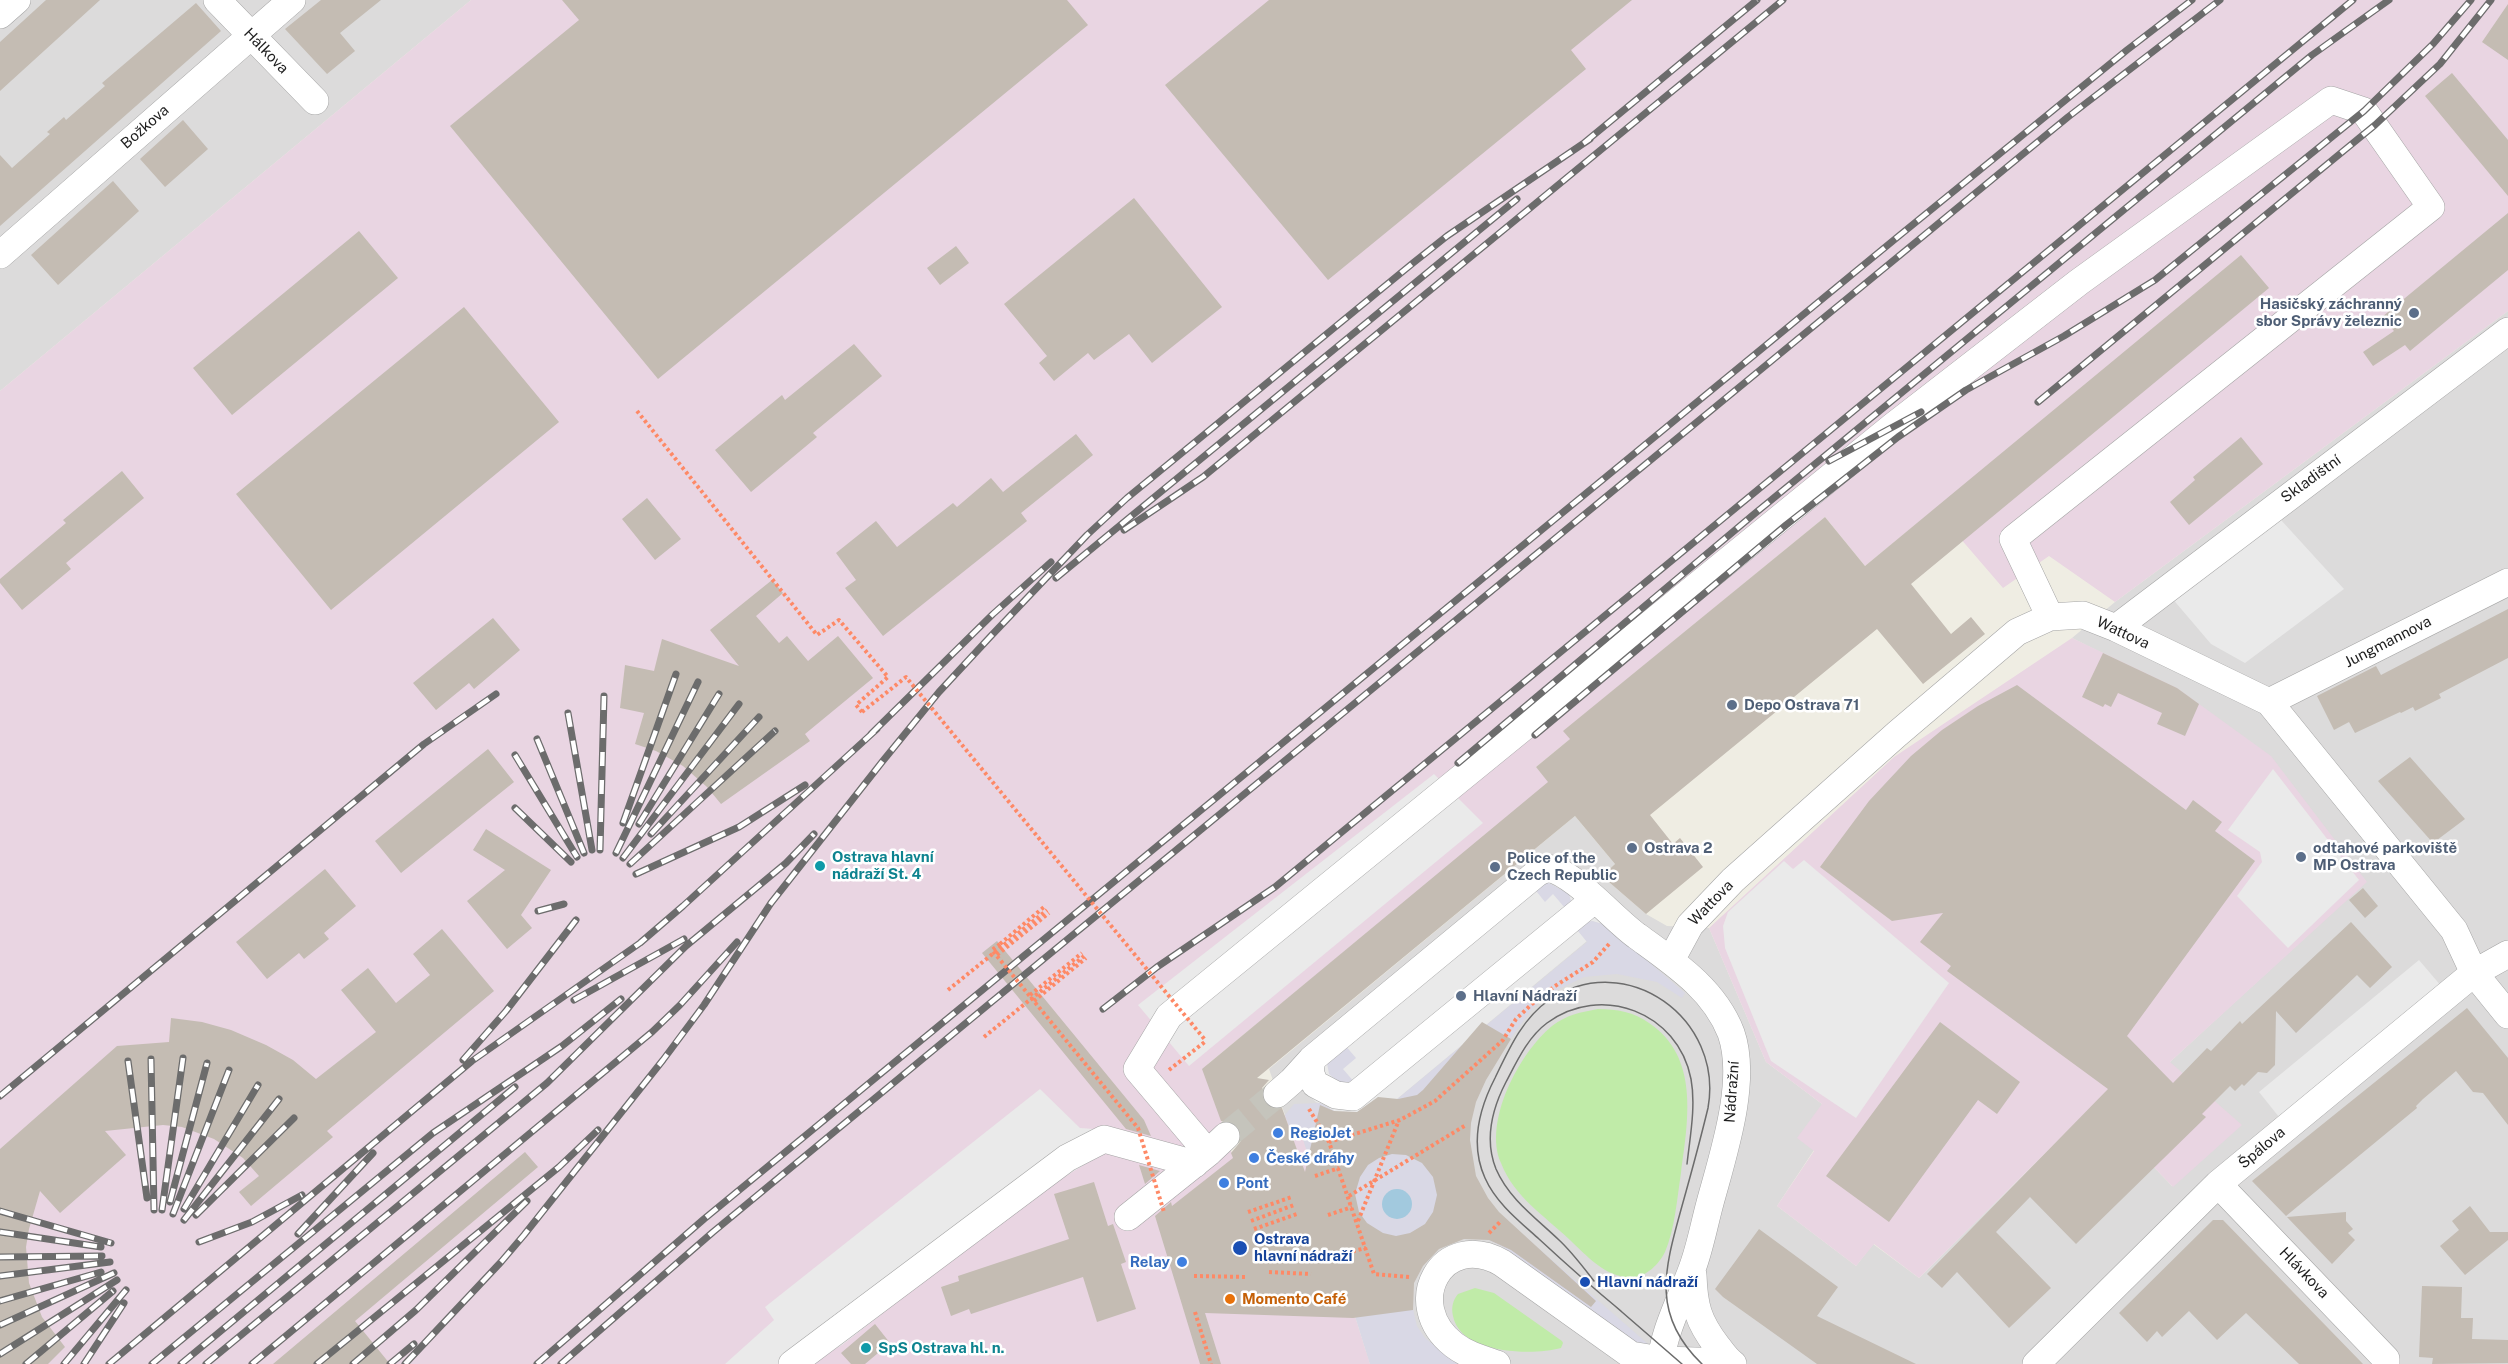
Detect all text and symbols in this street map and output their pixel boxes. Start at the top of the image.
street label: Hálkova [240,25,292,77]
street label: Božkova [117,101,173,153]
place label: Hasičský záchranný sbor Správy železnic [2256,295,2402,330]
marker: Hasičský záchranný sbor Správy železnic [2407,306,2421,320]
street label: Skladištní [2278,451,2344,507]
street label: Jungmannova [2342,612,2434,672]
street label: Wattova [2094,613,2152,653]
place label: Depo Ostrava 71 [1744,696,1860,714]
marker: Depo Ostrava 71 [1725,698,1739,712]
place label: Ostrava 2 [1644,839,1713,857]
place label: odtahové parkoviště MP Ostrava [2313,839,2457,874]
marker: Ostrava 2 [1625,841,1639,855]
place label: Ostrava hlavní nádraží St. 4 [832,848,934,883]
place label: Police of the Czech Republic [1507,849,1617,884]
marker: odtahové parkoviště MP Ostrava [2294,850,2308,864]
marker: Ostrava hlavní nádraží St. 4 [813,859,827,873]
marker: Police of the Czech Republic [1488,860,1502,874]
street label: Wattova [1685,876,1737,930]
place label: Hlavní Nádraží [1473,987,1577,1005]
marker: Hlavní Nádraží [1454,989,1468,1003]
street label: Nádražní [1721,1060,1743,1124]
street label: Špálova [2235,1123,2289,1173]
place label: RegioJet [1290,1124,1351,1142]
marker: RegioJet [1271,1126,1285,1140]
place label: České dráhy [1266,1149,1354,1167]
marker: České dráhy [1247,1151,1261,1165]
place label: Pont [1236,1174,1269,1192]
marker: Pont [1217,1176,1231,1190]
place label: Ostrava hlavní nádraží [1254,1230,1352,1265]
marker: Ostrava hlavní nádraží [1231,1239,1249,1257]
street label: Hlávkova [2275,1244,2333,1302]
place label: Relay [1130,1253,1170,1271]
marker: Relay [1175,1255,1189,1269]
place label: Hlavní nádraží [1597,1273,1698,1291]
marker: Hlavní nádraží [1578,1275,1592,1289]
place label: Momento Café [1242,1290,1346,1308]
marker: Momento Café [1223,1292,1237,1306]
place label: SpS Ostrava hl. n. [878,1339,1005,1357]
marker: SpS Ostrava hl. n. [859,1341,873,1355]

